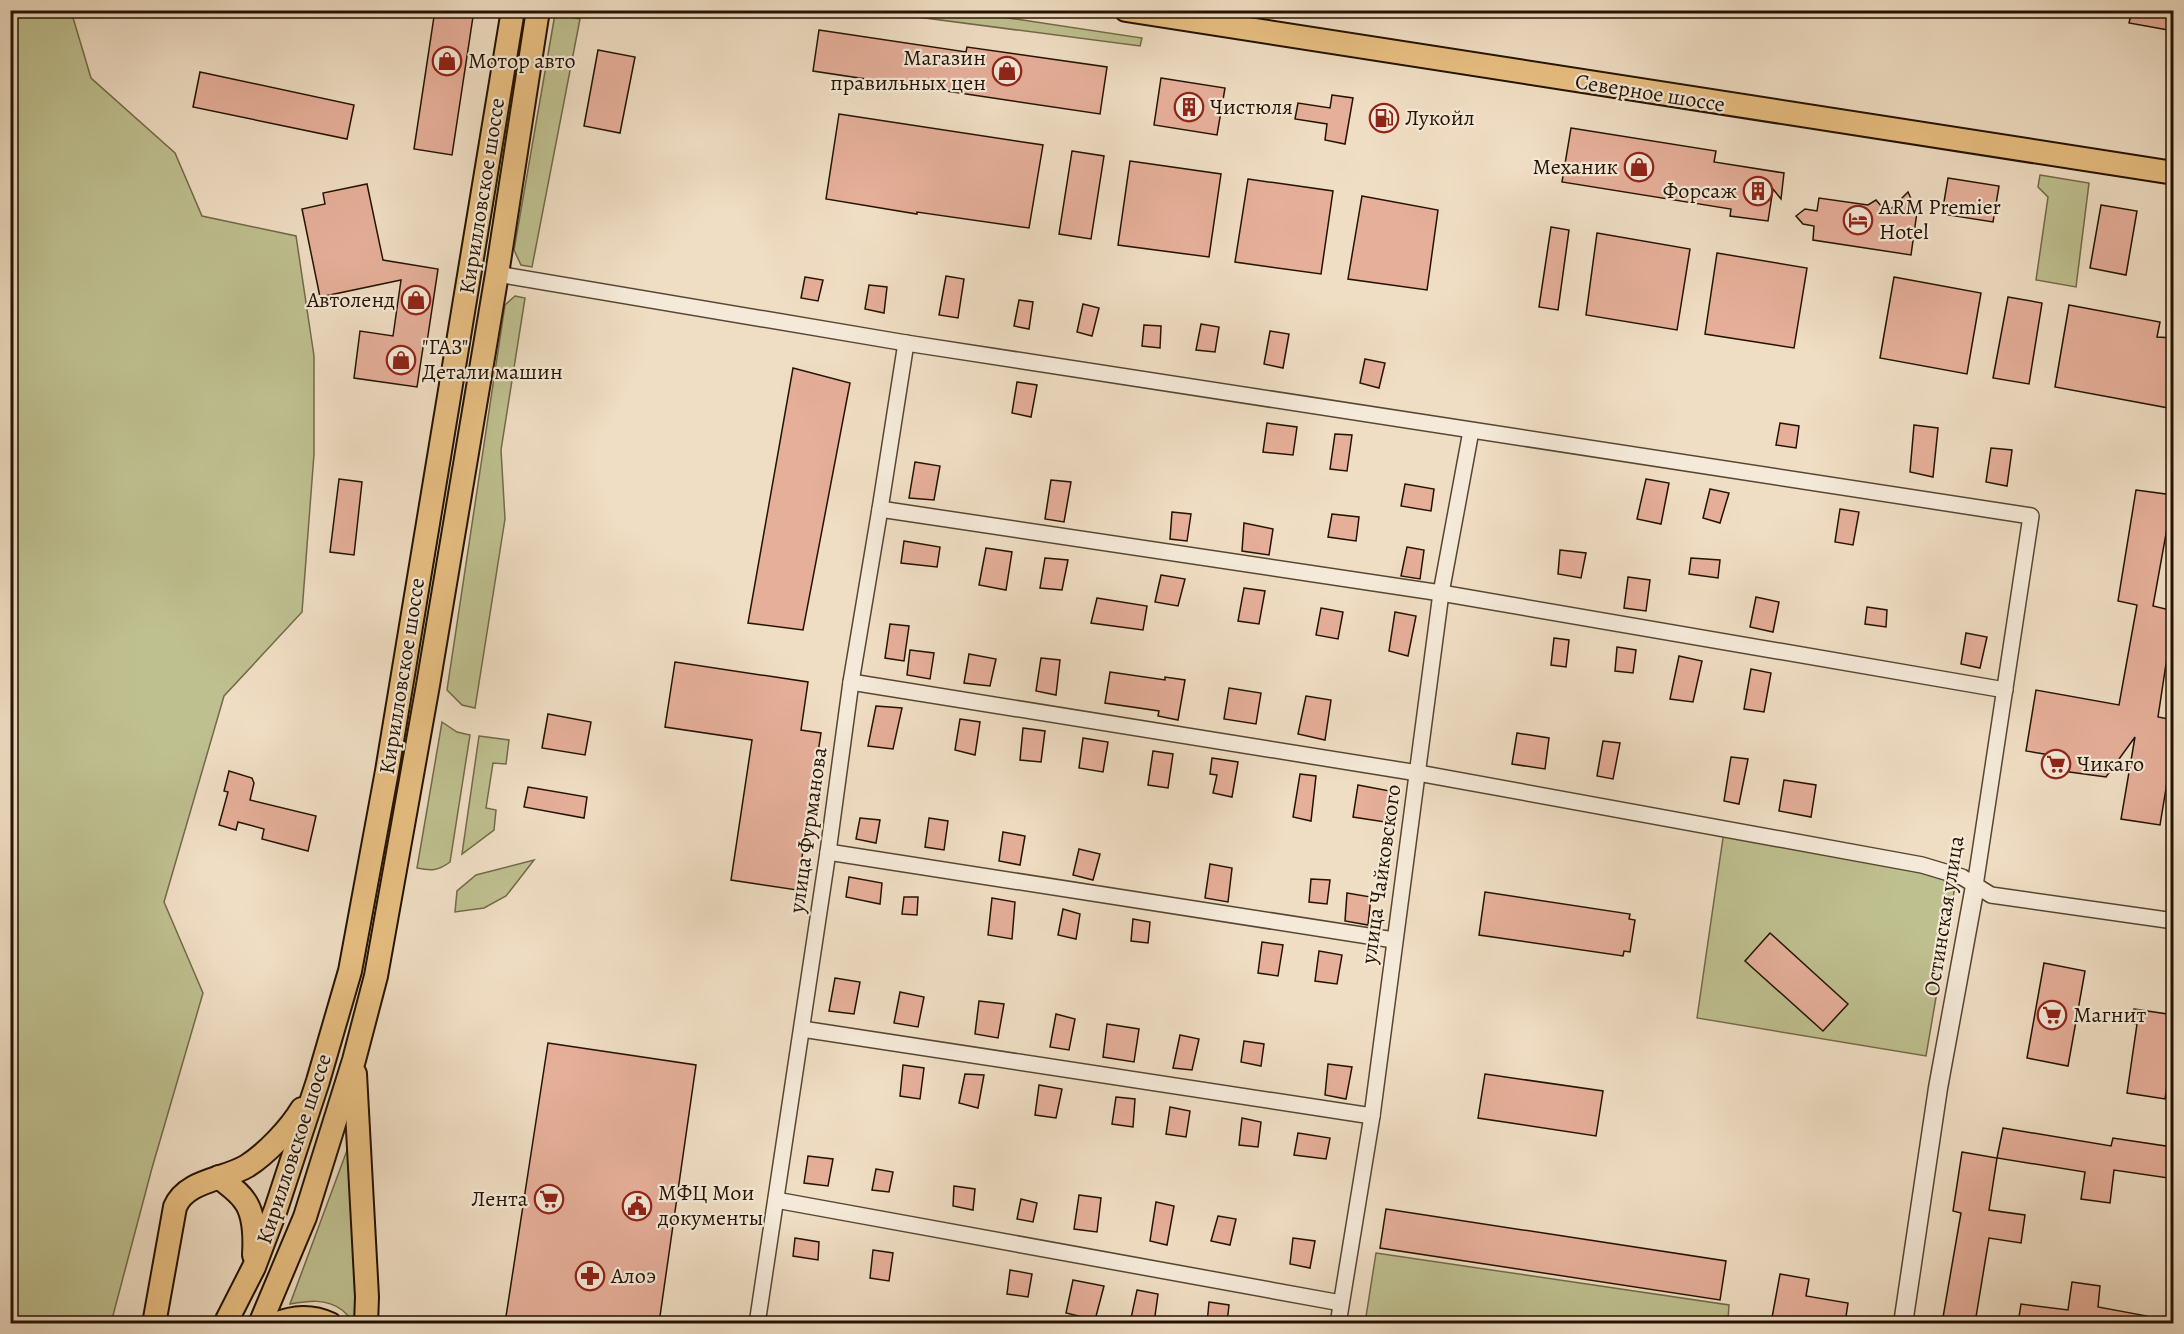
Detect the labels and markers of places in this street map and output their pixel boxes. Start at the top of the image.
place label: Магазин правильных цен [830,43,986,98]
shop icon: Мотор авто [431,45,463,77]
place label: Мотор авто [468,46,576,76]
shop icon: Магазин правильных цен [991,55,1023,87]
building icon: Чистюля [1173,91,1205,123]
place label: Чистюля [1210,92,1293,122]
fuel station icon: Лукойл [1368,102,1400,134]
place label: Лукойл [1405,103,1475,133]
shop icon: Механик [1623,151,1655,183]
place label: Механик [1533,152,1618,182]
building icon: Форсаж [1742,175,1774,207]
place label: Форсаж [1663,176,1737,206]
place label: ARM Premier Hotel [1878,192,2001,247]
hotel icon: ARM Premier Hotel [1842,204,1874,236]
shop icon: Автоленд [400,284,432,316]
place label: Автоленд [306,285,395,315]
place label: "ГАЗ" Детали машин [422,332,563,387]
shop icon: "ГАЗ" Детали машин [385,344,417,376]
supermarket icon: Чикаго [2040,748,2072,780]
place label: Чикаго [2077,749,2144,779]
supermarket icon: Магнит [2036,999,2068,1031]
place label: Магнит [2073,1000,2146,1030]
place label: МФЦ Мои документы [657,1178,763,1233]
supermarket icon: Лента [533,1183,565,1215]
place label: Лента [471,1184,529,1214]
public building icon: МФЦ Мои документы [621,1190,653,1222]
pharmacy icon: Алоэ [574,1260,606,1292]
place label: Алоэ [610,1261,656,1291]

